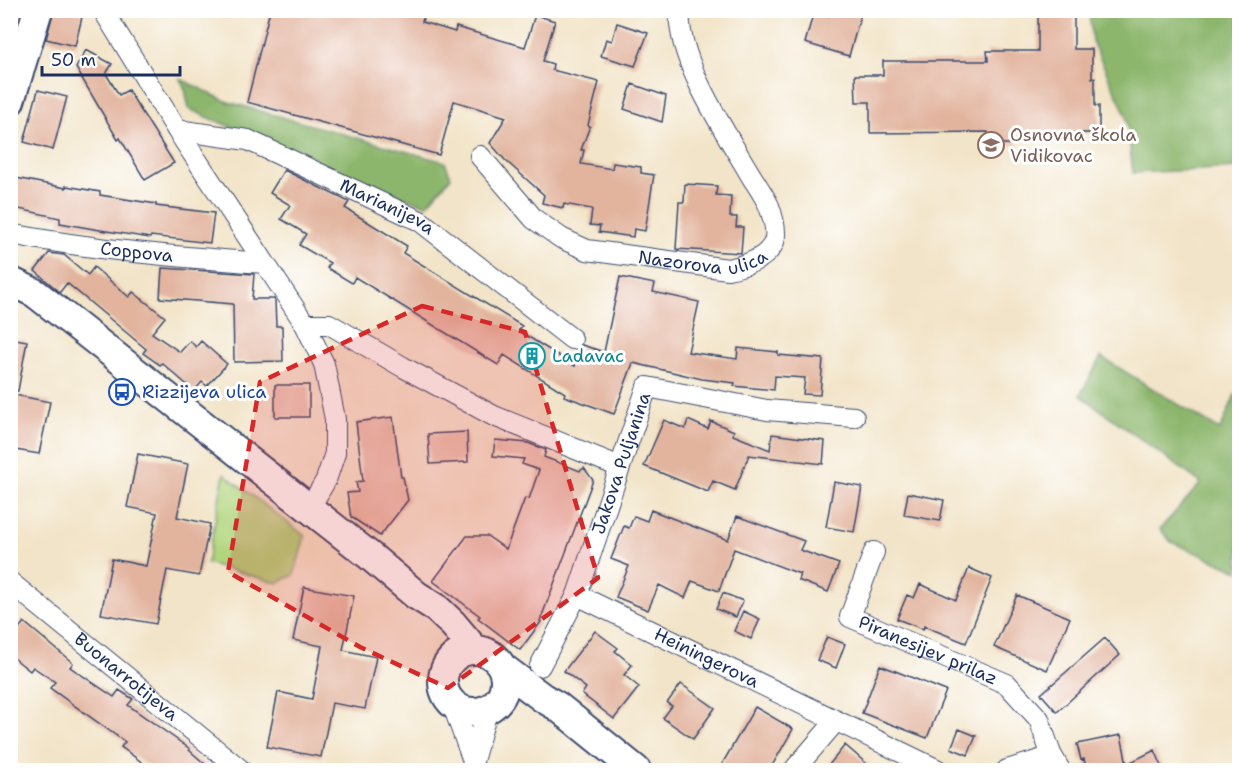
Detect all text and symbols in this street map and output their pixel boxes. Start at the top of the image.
scale bar [42,39,180,77]
text: 50 m [51,48,96,72]
place label: Osnovna škola Vidikovac [1010,123,1136,168]
school or university icon: Osnovna škola Vidikovac [976,130,1006,160]
street label: Marianijeva [336,173,440,240]
street label: Coppova [99,236,174,268]
street label: Nazorova ulica [637,244,772,281]
building icon: Ladavac [517,341,547,371]
place label: Ladavac [552,344,624,368]
bus stop icon: Rizzijeva ulica [107,377,137,407]
place label: Rizzijeva ulica [142,380,266,404]
street label: Jakova Puljanina [586,389,656,537]
street label: Piranesijev prilaz [855,610,1001,691]
street label: Heiningerova [650,622,763,693]
street label: Buonarrotijeva [69,627,183,726]

